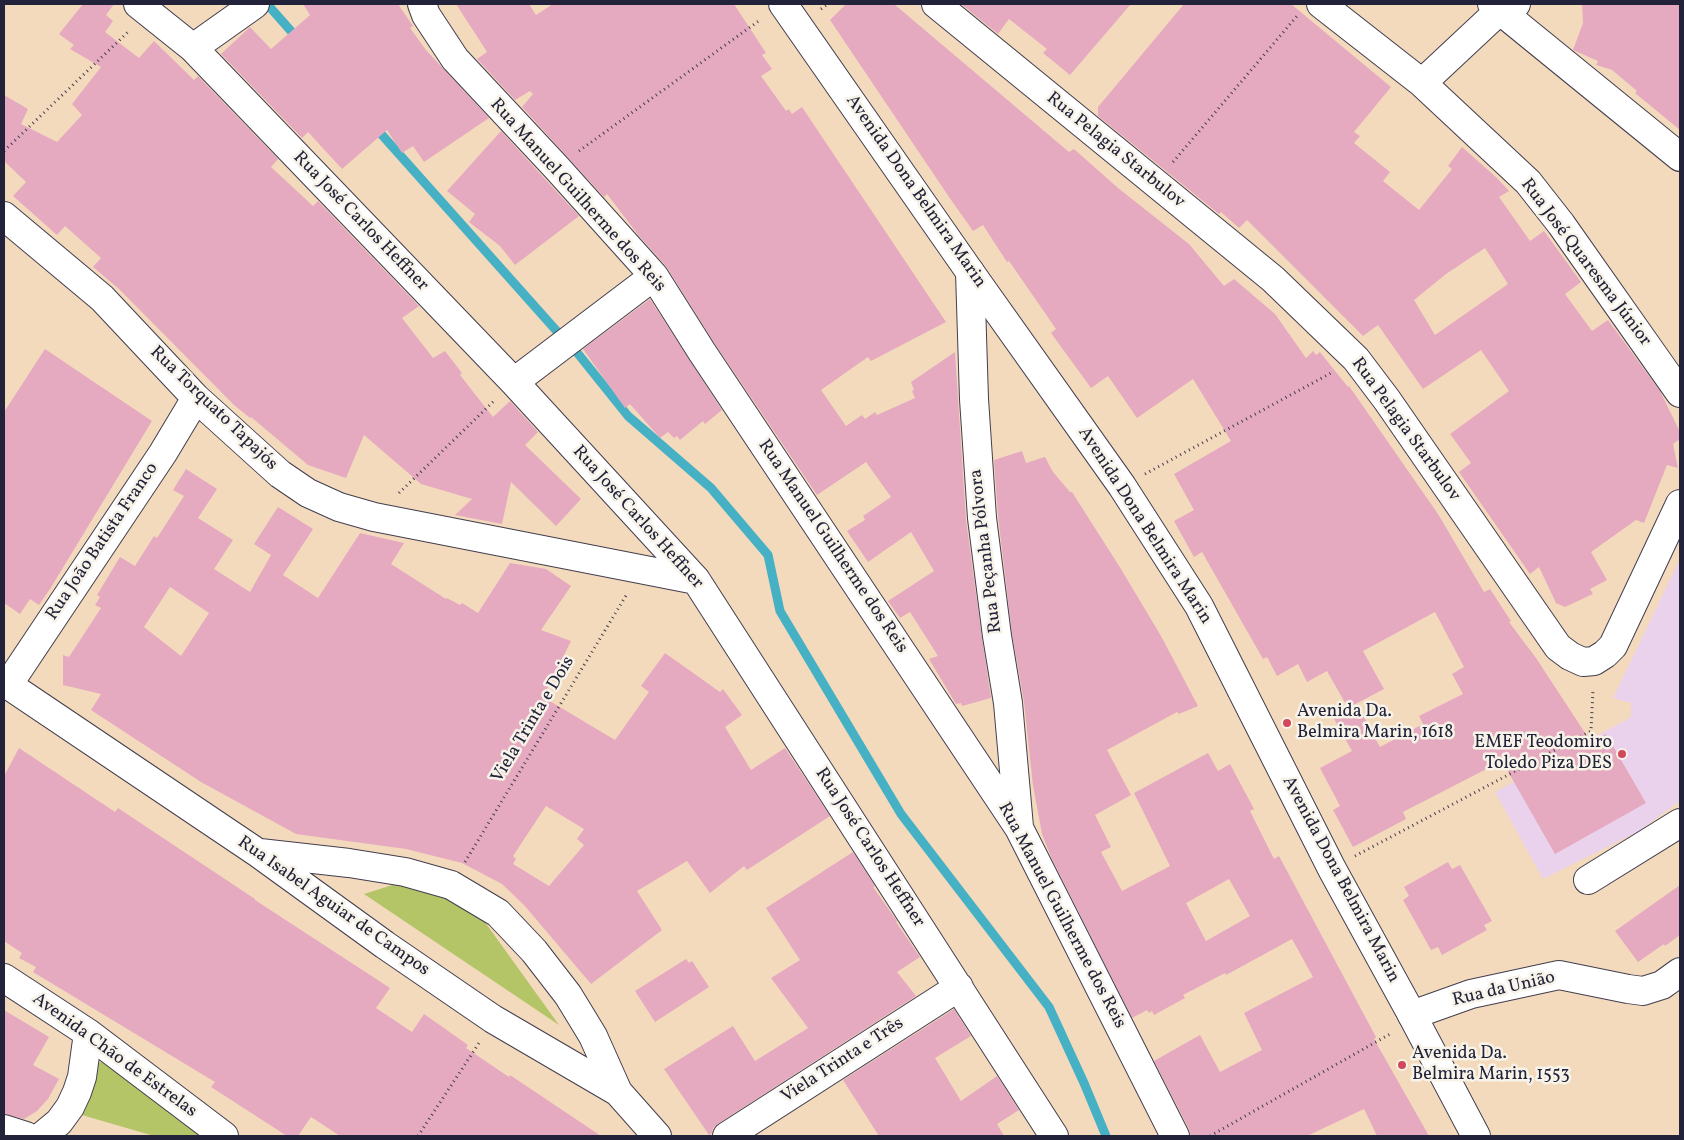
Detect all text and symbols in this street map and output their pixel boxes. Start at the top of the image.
street label: Rua Pelagia Starbulov [1041,88,1189,214]
street label: Avenida Dona Belmira Marin [840,91,990,293]
street label: Rua Manuel Guilherme dos Reis [484,95,670,297]
street label: Rua José Carlos Heffner [288,148,432,296]
street label: Rua José Quaresma Júnior [1515,175,1655,351]
street label: Rua Torquato Tapajós [145,342,281,476]
street label: Rua Pelagia Starbulov [1346,354,1464,506]
street label: Avenida Dona Belmira Marin [1072,424,1216,628]
street label: Rua Manuel Guilherme dos Reis [752,436,912,658]
street label: Rua José Carlos Heffner [567,442,707,594]
street label: Rua João Batista Franco [42,459,164,625]
street label: Rua Peçanha Pólvora [966,468,1008,634]
street label: Viela Trinta e Dois [488,653,580,787]
place label: Avenida Da. Belmira Marin, 1618 [1297,702,1453,744]
marker: Avenida Da. Belmira Marin, 1618 [1281,717,1293,729]
place label: EMEF Teodomiro Toledo Piza DES [1474,733,1612,776]
marker: EMEF Teodomiro Toledo Piza DES [1616,748,1628,760]
street label: Rua José Carlos Heffner [809,764,929,932]
street label: Avenida Dona Belmira Marin [1276,773,1404,987]
street label: Rua Manuel Guilherme dos Reis [992,799,1130,1033]
street label: Rua Isabel Aguiar de Campos [233,832,433,982]
street label: Rua da União [1451,968,1557,1012]
street label: Avenida Chão de Estrelas [27,989,201,1123]
street label: Viela Trinta e Três [778,1013,908,1109]
place label: Avenida Da. Belmira Marin, 1553 [1412,1044,1570,1086]
marker: Avenida Da. Belmira Marin, 1553 [1396,1059,1408,1071]

